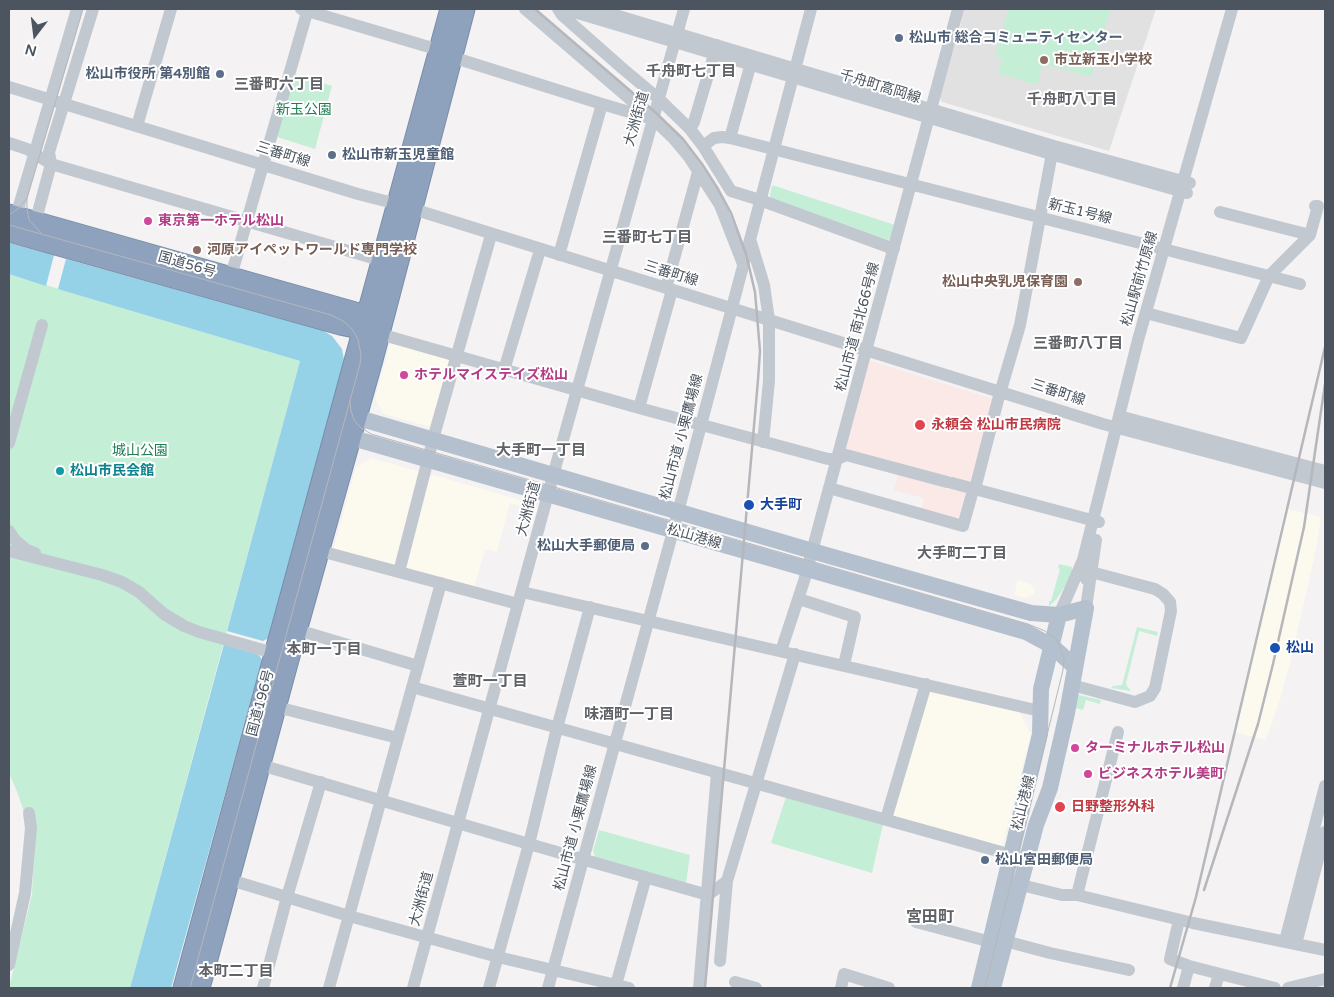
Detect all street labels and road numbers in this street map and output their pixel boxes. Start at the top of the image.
street label: 千舟町高岡線 [837,67,923,107]
street label: 大洲街道 [621,90,653,148]
street label: 三番町線 [254,139,312,171]
street label: 新玉1号線 [1047,196,1113,228]
street label: 松山駅前竹原線 [1118,230,1162,328]
street label: 国道56号 [156,249,218,281]
street label: 三番町線 [642,258,700,290]
street label: 松山市道 南北66号線 [833,260,883,394]
street label: 松山市道 小栗鷹場線 [657,372,707,502]
street label: 三番町線 [1029,376,1087,410]
street label: 大洲街道 [514,480,544,538]
street label: 松山港線 [665,521,723,553]
street label: 国道196号 [244,668,278,738]
street label: 松山市道 小栗鷹場線 [551,763,601,893]
street label: 松山港線 [1009,774,1039,832]
street label: 大洲街道 [407,870,437,928]

